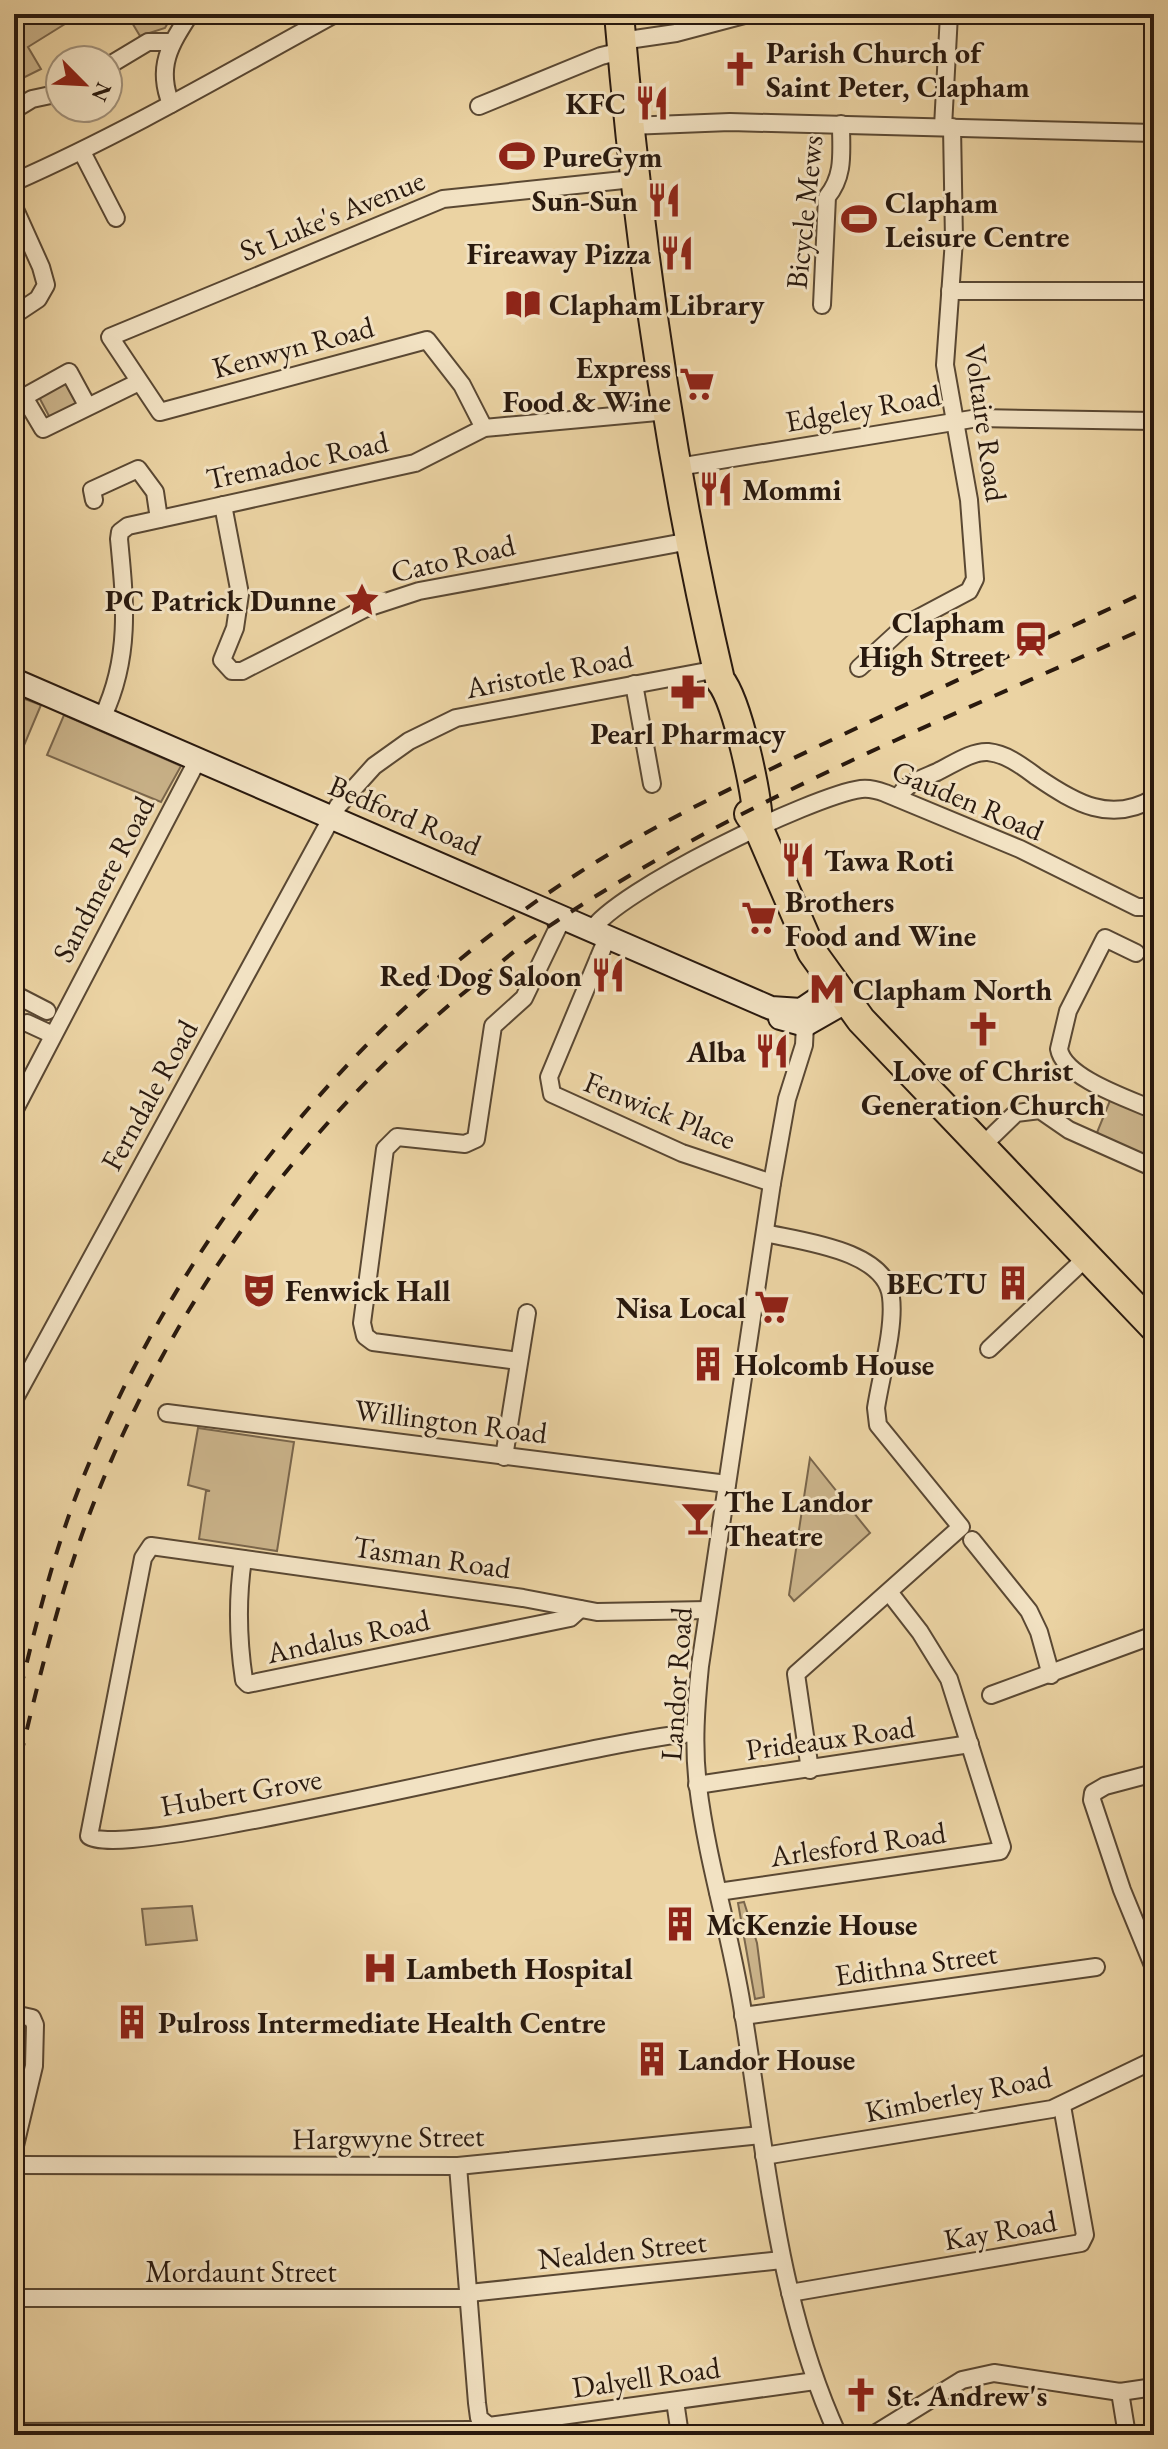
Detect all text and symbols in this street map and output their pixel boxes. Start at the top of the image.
place label: Parish Church of Saint Peter, Clapham [766,33,1030,106]
north arrow [44,44,124,124]
church icon: Parish Church of Saint Peter, Clapham [721,50,759,88]
text: N [85,78,119,106]
place label: KFC [565,84,626,123]
restaurant icon: KFC [633,84,671,122]
street label: Bicycle Mews [777,133,831,291]
sports icon: PureGym [498,137,536,175]
place label: PureGym [543,137,663,176]
street label: St Luke's Avenue [234,160,430,270]
place label: Sun-Sun [532,181,638,220]
restaurant icon: Sun-Sun [645,181,683,219]
place label: Clapham Leisure Centre [885,183,1070,256]
sports icon: Clapham Leisure Centre [840,200,878,238]
place label: Fireaway Pizza [467,234,652,273]
restaurant icon: Fireaway Pizza [658,234,696,272]
library icon: Clapham Library [504,285,542,323]
place label: Clapham Library [549,285,765,324]
street label: Kenwyn Road [208,307,379,387]
street label: Voltaire Road [956,342,1016,505]
place label: Express Food & Wine [502,348,671,421]
supermarket icon: Express Food & Wine [678,365,716,403]
street label: Edgeley Road [782,375,944,441]
street label: Tremadoc Road [202,422,392,498]
restaurant icon: Mommi [697,470,735,508]
place label: Mommi [742,470,841,509]
street label: Cato Road [387,525,520,591]
place label: PC Patrick Dunne [105,581,336,620]
place icon: PC Patrick Dunne [343,581,381,619]
place label: Clapham High Street [859,603,1006,676]
station icon: Clapham High Street [1012,620,1050,658]
street label: Aristotle Road [461,637,637,707]
pharmacy icon: Pearl Pharmacy [669,673,707,711]
place label: Pearl Pharmacy [590,714,786,753]
street label: Gauden Road [886,751,1051,850]
street label: Bedford Road [323,765,488,865]
street label: Sandmere Road [43,789,163,969]
restaurant icon: Tawa Roti [779,841,817,879]
place label: Tawa Roti [824,841,954,880]
place label: Brothers Food and Wine [785,882,976,955]
supermarket icon: Brothers Food and Wine [740,899,778,937]
place label: Red Dog Saloon [380,956,582,995]
restaurant icon: Red Dog Saloon [589,956,627,994]
metro station icon: Clapham North [808,970,846,1008]
place label: Clapham North [853,970,1053,1009]
church icon: Love of Christ Generation Church [964,1010,1002,1048]
street label: Ferndale Road [91,1012,207,1177]
place label: Alba [686,1032,747,1071]
restaurant icon: Alba [753,1032,791,1070]
place label: Love of Christ Generation Church [861,1051,1105,1124]
street label: Fenwick Place [578,1062,742,1158]
place label: BECTU [887,1264,988,1303]
building icon: BECTU [994,1264,1032,1302]
theatre icon: Fenwick Hall [240,1271,278,1309]
place label: Fenwick Hall [285,1271,451,1310]
place label: Nisa Local [616,1288,746,1327]
supermarket icon: Nisa Local [753,1288,791,1326]
building icon: Holcomb House [689,1345,727,1383]
place label: Holcomb House [734,1345,934,1384]
street label: Willington Road [352,1390,550,1452]
place label: The Landor Theatre [724,1482,873,1555]
bar icon: The Landor Theatre [679,1499,717,1537]
street label: Tasman Road [351,1527,514,1587]
street label: Andalus Road [262,1600,434,1672]
street label: Landor Road [651,1605,701,1762]
street label: Prideaux Road [743,1707,918,1769]
street label: Hubert Grove [157,1759,325,1825]
street label: Arlesford Road [767,1812,949,1876]
building icon: McKenzie House [661,1905,699,1943]
place label: McKenzie House [706,1905,918,1944]
street label: Edithna Street [832,1933,1000,1995]
hospital icon: Lambeth Hospital [361,1949,399,1987]
place label: Lambeth Hospital [406,1949,633,1988]
building icon: Pulross Intermediate Health Centre [113,2003,151,2041]
place label: Pulross Intermediate Health Centre [158,2003,606,2042]
building icon: Landor House [633,2040,671,2078]
place label: Landor House [678,2040,855,2079]
street label: Kimberley Road [861,2057,1055,2131]
street label: Hargwyne Street [291,2116,485,2158]
street label: Kay Road [940,2201,1060,2259]
street label: Nealden Street [536,2222,709,2278]
street label: Mordaunt Street [145,2252,337,2291]
street label: Dalyell Road [569,2347,723,2407]
church icon: St. Andrew's [842,2376,880,2414]
place label: St. Andrew's [887,2376,1047,2415]

